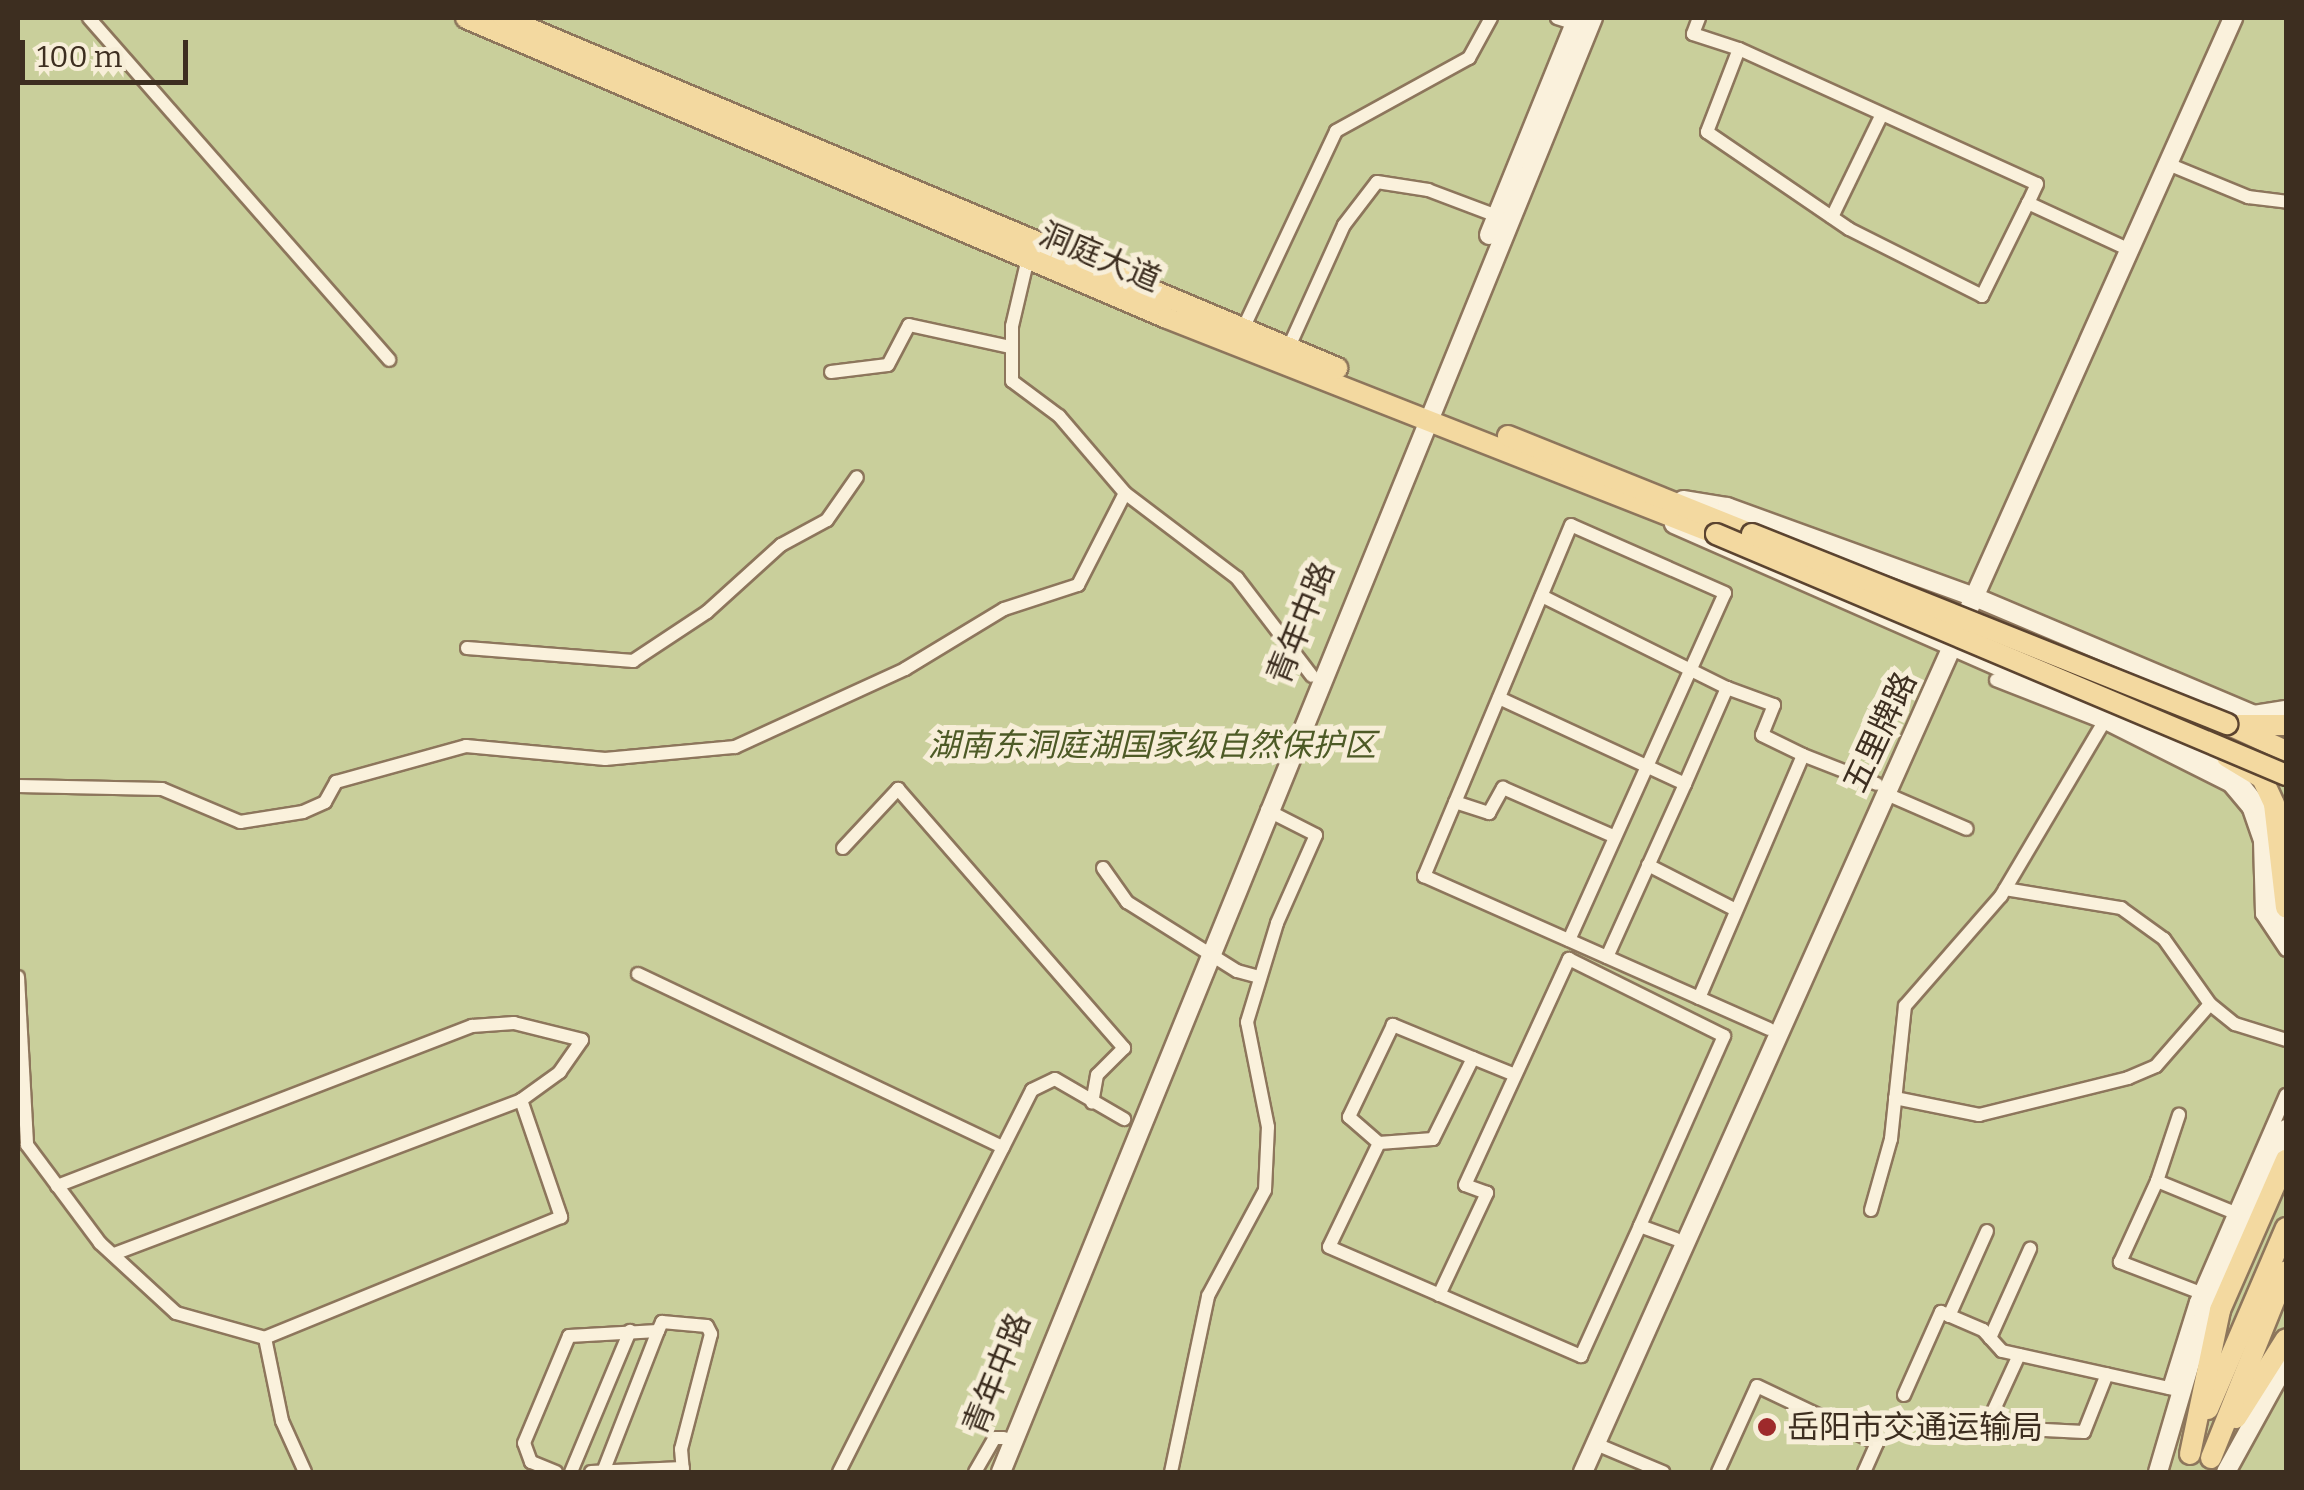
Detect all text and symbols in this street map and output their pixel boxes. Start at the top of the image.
scale bar [25,20,192,82]
text: 100 m [37,39,122,75]
street label: 洞庭大道 [1034,214,1166,300]
street label: 青年中路 [1259,556,1343,690]
street label: 五里牌路 [1836,666,1924,798]
park label: 湖南东洞庭湖国家级自然保护区 [928,726,1376,764]
street label: 青年中路 [955,1307,1039,1441]
place label: 岳阳市交通运输局 [1787,1408,2043,1446]
marker: 岳阳市交通运输局 [1756,1416,1778,1438]

